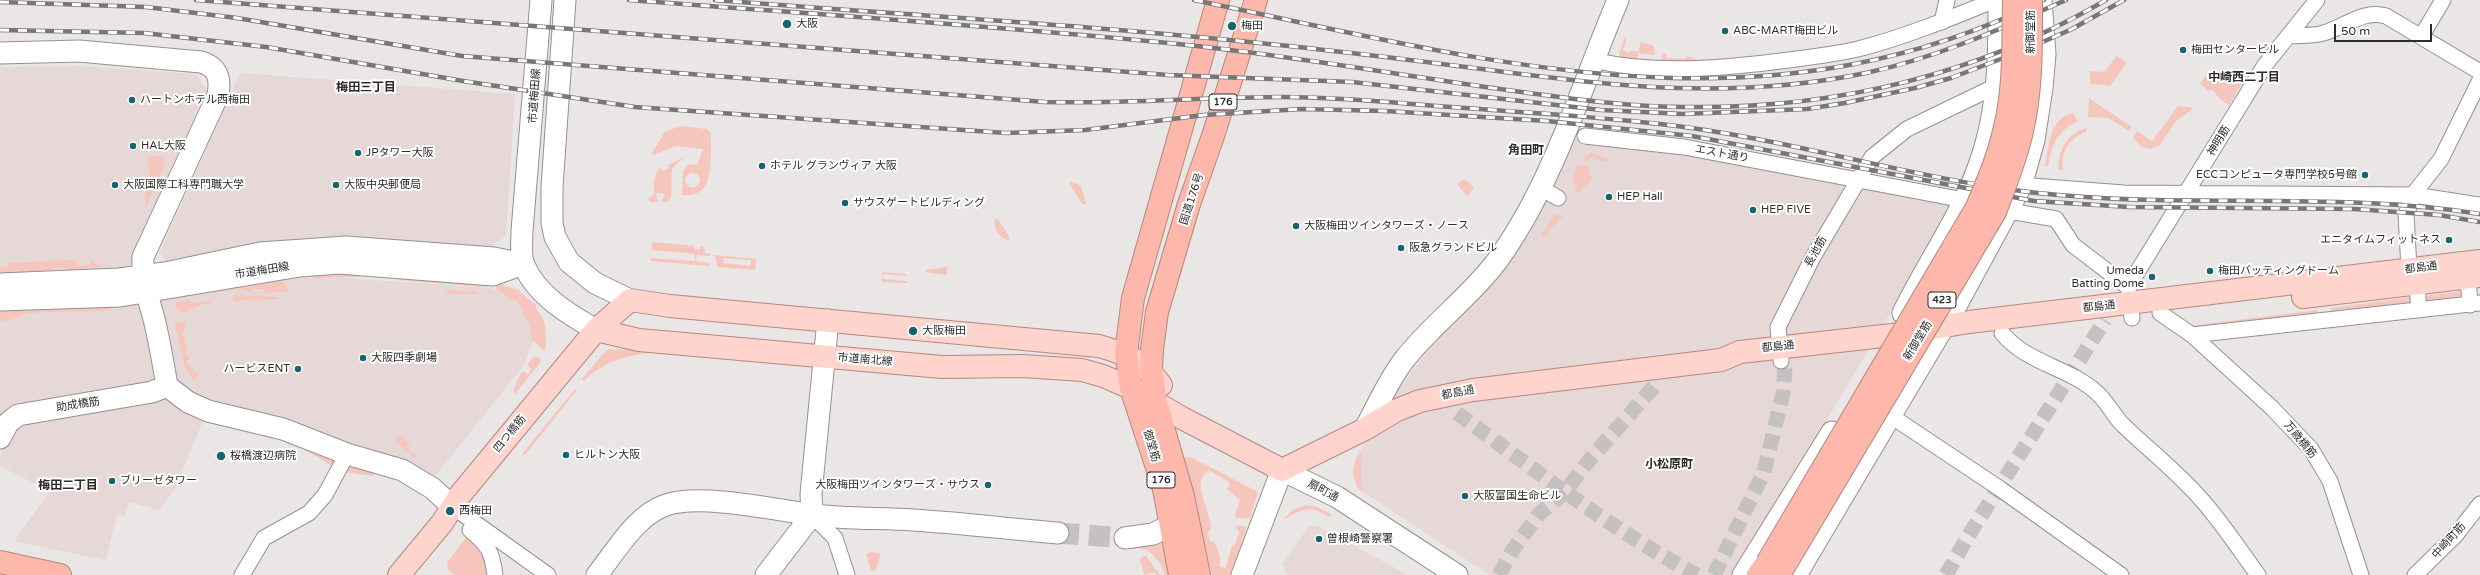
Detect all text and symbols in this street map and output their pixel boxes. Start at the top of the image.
street label: 新御堂筋 [2024,10,2038,54]
scale bar [2336,16,2434,42]
place label: 大阪 [796,17,818,31]
marker: 大阪 [781,18,793,30]
place label: 梅田 [1241,19,1263,33]
marker: 梅田 [1226,20,1238,32]
place label: ABC-MART梅田ビル [1733,24,1838,38]
text: 50 m [2341,24,2370,38]
marker: ABC-MART梅田ビル [1720,26,1730,36]
place label: 梅田センタービル [2191,43,2279,57]
marker: 梅田センタービル [2178,45,2188,55]
street label: 市道梅田線 [526,68,544,124]
district label: 中崎西二丁目 [2208,71,2280,85]
district label: 梅田三丁目 [336,81,396,95]
place label: ハートンホテル西梅田 [140,93,250,107]
road number: 176 [1209,94,1237,110]
marker: ハートンホテル西梅田 [127,95,137,105]
street label: 神明筋 [2205,124,2233,158]
place label: HAL大阪 [141,139,186,153]
marker: HAL大阪 [128,141,138,151]
street label: エスト通り [1694,143,1750,165]
district label: 角田町 [1508,144,1544,158]
place label: JPタワー大阪 [366,146,434,160]
marker: JPタワー大阪 [353,148,363,158]
place label: ホテル グランヴィア 大阪 [770,159,897,173]
marker: ホテル グランヴィア 大阪 [757,161,767,171]
place label: ECCコンピュータ専門学校5号館 [2196,168,2357,182]
marker: ECCコンピュータ専門学校5号館 [2360,170,2370,180]
street label: 国道176号 [1177,171,1207,227]
place label: 大阪国際工科専門職大学 [123,178,244,192]
place label: 大阪中央郵便局 [344,178,421,192]
marker: 大阪国際工科専門職大学 [110,180,120,190]
marker: 大阪中央郵便局 [331,180,341,190]
place label: HEP Hall [1617,190,1663,204]
marker: HEP Hall [1604,192,1614,202]
place label: サウスゲートビルディング [853,196,985,210]
marker: サウスゲートビルディング [840,198,850,208]
place label: HEP FIVE [1761,203,1811,217]
marker: HEP FIVE [1748,205,1758,215]
place label: 大阪梅田ツインタワーズ・ノース [1304,219,1469,233]
marker: 大阪梅田ツインタワーズ・ノース [1291,221,1301,231]
place label: エニタイムフィットネス [2320,233,2441,247]
street label: 長池筋 [1802,234,1830,270]
marker: エニタイムフィットネス [2444,235,2454,245]
place label: 阪急グランドビル [1409,241,1497,255]
marker: 阪急グランドビル [1396,243,1406,253]
street label: 都島通 [2404,259,2438,277]
street label: 市道梅田線 [234,260,290,282]
place label: Umeda Batting Dome [2072,264,2144,290]
place label: 梅田バッティングドーム [2218,264,2339,278]
marker: 梅田バッティングドーム [2205,266,2215,276]
marker: Umeda Batting Dome [2147,272,2157,282]
road number: 423 [1928,292,1956,308]
street label: 都島通 [2082,299,2116,315]
street label: 新御堂筋 [1901,319,1935,363]
place label: 大阪梅田 [922,324,966,338]
marker: 大阪梅田 [907,325,919,337]
street label: 都島通 [1761,339,1795,355]
place label: 大阪四季劇場 [371,351,437,365]
street label: 市道南北線 [837,351,893,369]
marker: 大阪四季劇場 [358,353,368,363]
place label: ハービスENT [223,362,290,376]
marker: ハービスENT [293,364,303,374]
street label: 都島通 [1441,383,1475,403]
street label: 助成橋筋 [55,395,101,415]
street label: 四つ橋筋 [491,413,529,455]
street label: 万歳橋筋 [2281,419,2319,461]
street label: 御堂筋 [1140,428,1162,464]
place label: ヒルトン大阪 [574,448,640,462]
place label: 桜橋渡辺病院 [230,449,296,463]
marker: 桜橋渡辺病院 [215,450,227,462]
marker: ヒルトン大阪 [561,450,571,460]
district label: 小松原町 [1645,458,1693,472]
road number: 176 [1147,472,1175,488]
place label: ブリーゼタワー [120,474,197,488]
marker: ブリーゼタワー [107,476,117,486]
street label: 扇町通 [1305,477,1341,505]
place label: 大阪梅田ツインタワーズ・サウス [815,478,980,492]
district label: 梅田二丁目 [38,479,98,493]
marker: 大阪梅田ツインタワーズ・サウス [983,480,993,490]
place label: 大阪富国生命ビル [1473,489,1561,503]
marker: 大阪富国生命ビル [1460,491,1470,501]
place label: 西梅田 [459,504,492,518]
marker: 西梅田 [444,505,456,517]
street label: 中崎町筋 [2429,520,2469,562]
place label: 曽根崎警察署 [1327,532,1393,546]
marker: 曽根崎警察署 [1314,534,1324,544]

